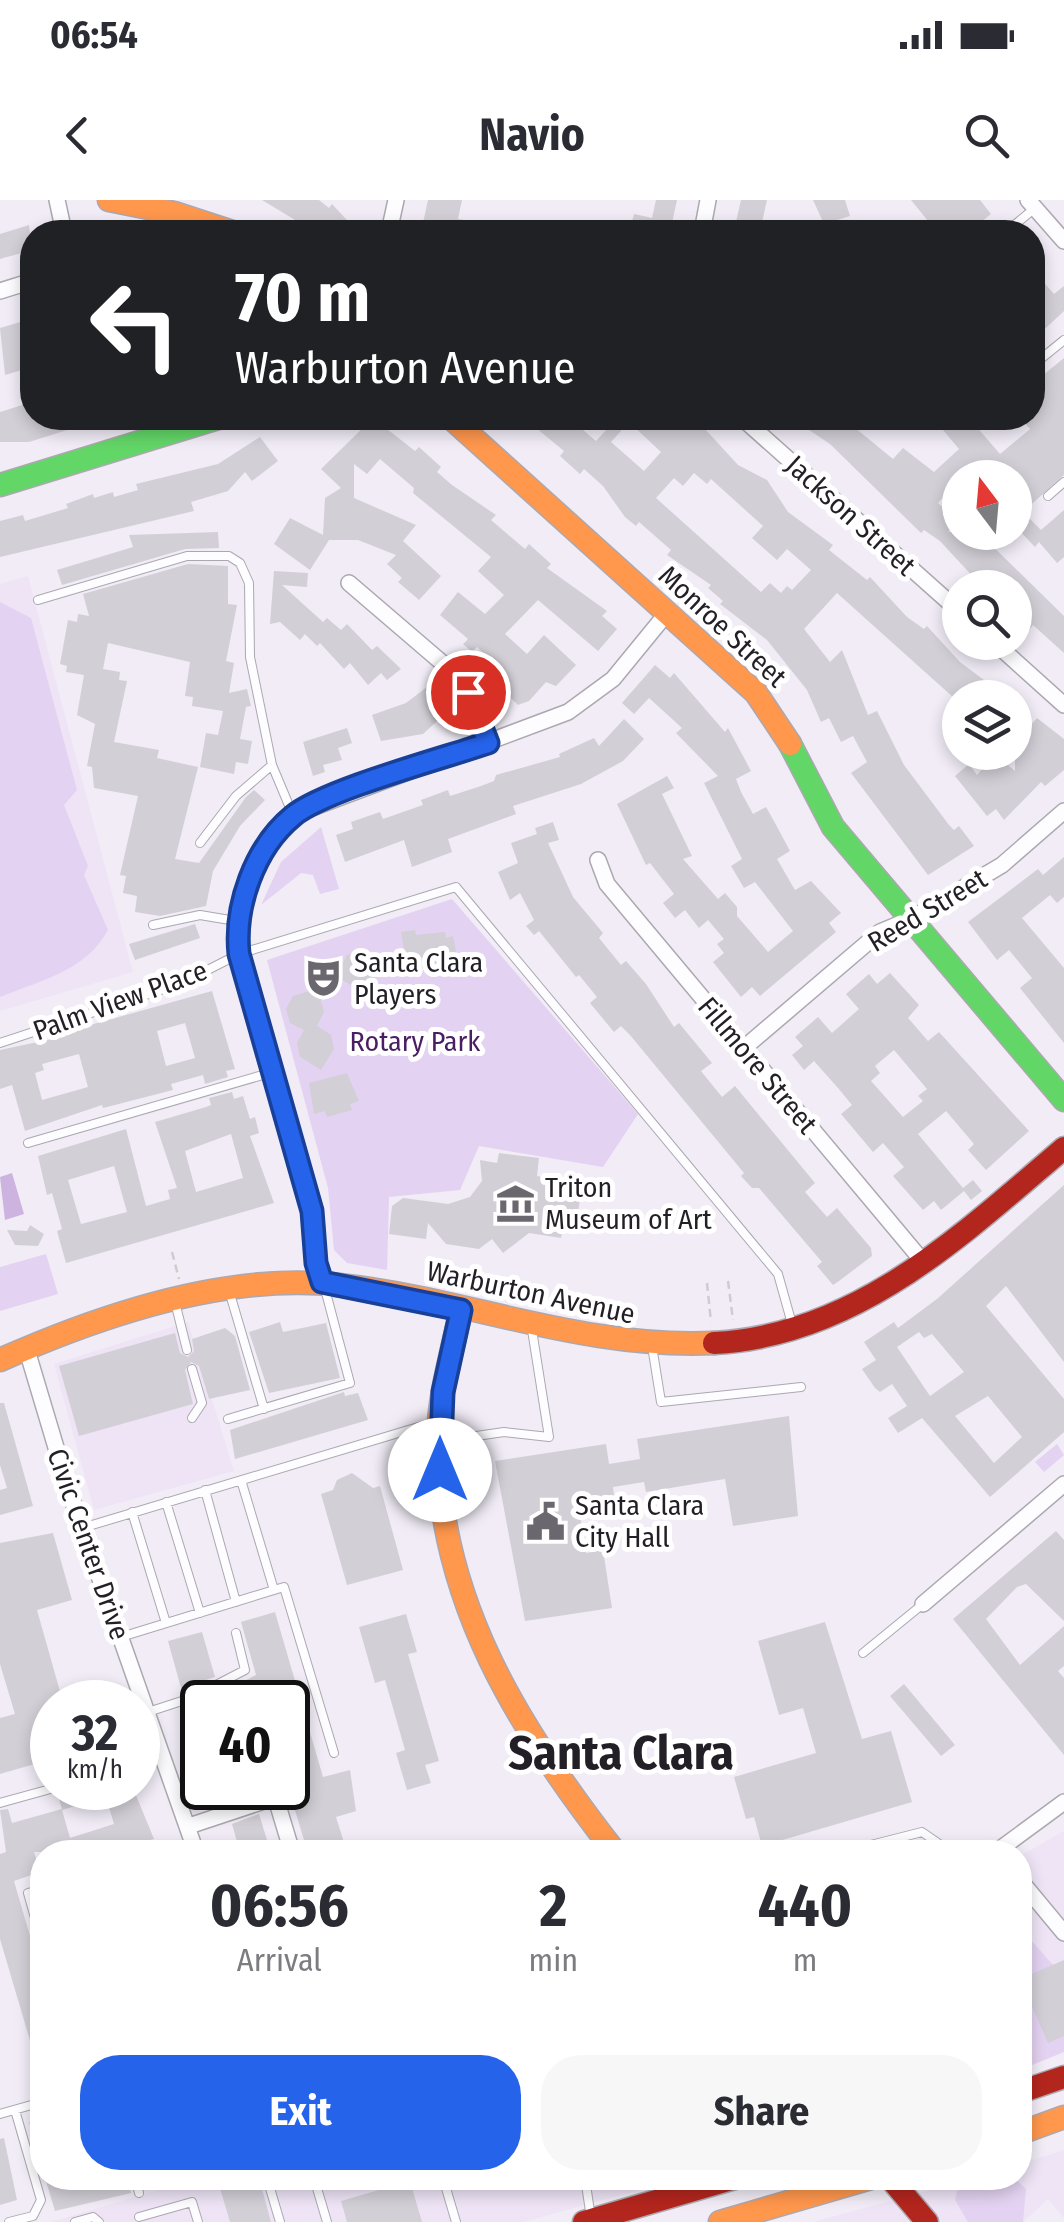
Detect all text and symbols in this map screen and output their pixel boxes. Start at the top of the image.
text: 06:54 [50,12,138,58]
icon: back [50,108,105,163]
text: Navio [479,108,585,162]
icon: search [959,108,1014,163]
text: 70 m [235,256,370,340]
icon: left [70,260,200,390]
text: Warburton Avenue [235,341,576,395]
street label: Jackson Street [779,449,923,583]
north arrow [942,460,1032,550]
map controls [942,460,1032,770]
street label: Monroe Street [652,559,794,694]
button: search [942,570,1032,660]
pin [426,650,511,735]
icon: arrive [441,665,496,720]
button: layers [942,680,1032,770]
street label: Reed Street [862,862,993,959]
place label: Santa Clara Players [354,946,483,1011]
street label: Palm View Place [29,954,212,1047]
theatre icon: Santa Clara Players [303,957,345,999]
street label: Fillmore Street [691,990,825,1141]
park label: Rotary Park [350,1025,481,1058]
place label: Triton Museum of Art [545,1171,712,1236]
museum icon: Triton Museum of Art [494,1182,536,1224]
street label: Warburton Avenue [424,1254,638,1331]
position arrow [388,1418,492,1522]
street label: Civic Center Drive [40,1444,137,1644]
place label: Santa Clara City Hall [575,1489,704,1554]
public building icon: Santa Clara City Hall [524,1500,566,1542]
speed limit sign: 40 [180,1680,310,1810]
text: 32 [72,1703,118,1763]
district label: Santa Clara [508,1724,734,1782]
text: km/h [67,1755,123,1785]
text: 06:56 [210,1870,349,1942]
text: 2 [539,1870,567,1942]
text: 440 [758,1870,852,1942]
text: Arrival [237,1941,322,1979]
text: min [529,1941,578,1979]
text: m [793,1941,817,1979]
button: Exit [80,2055,521,2170]
button: Share [541,2055,982,2170]

